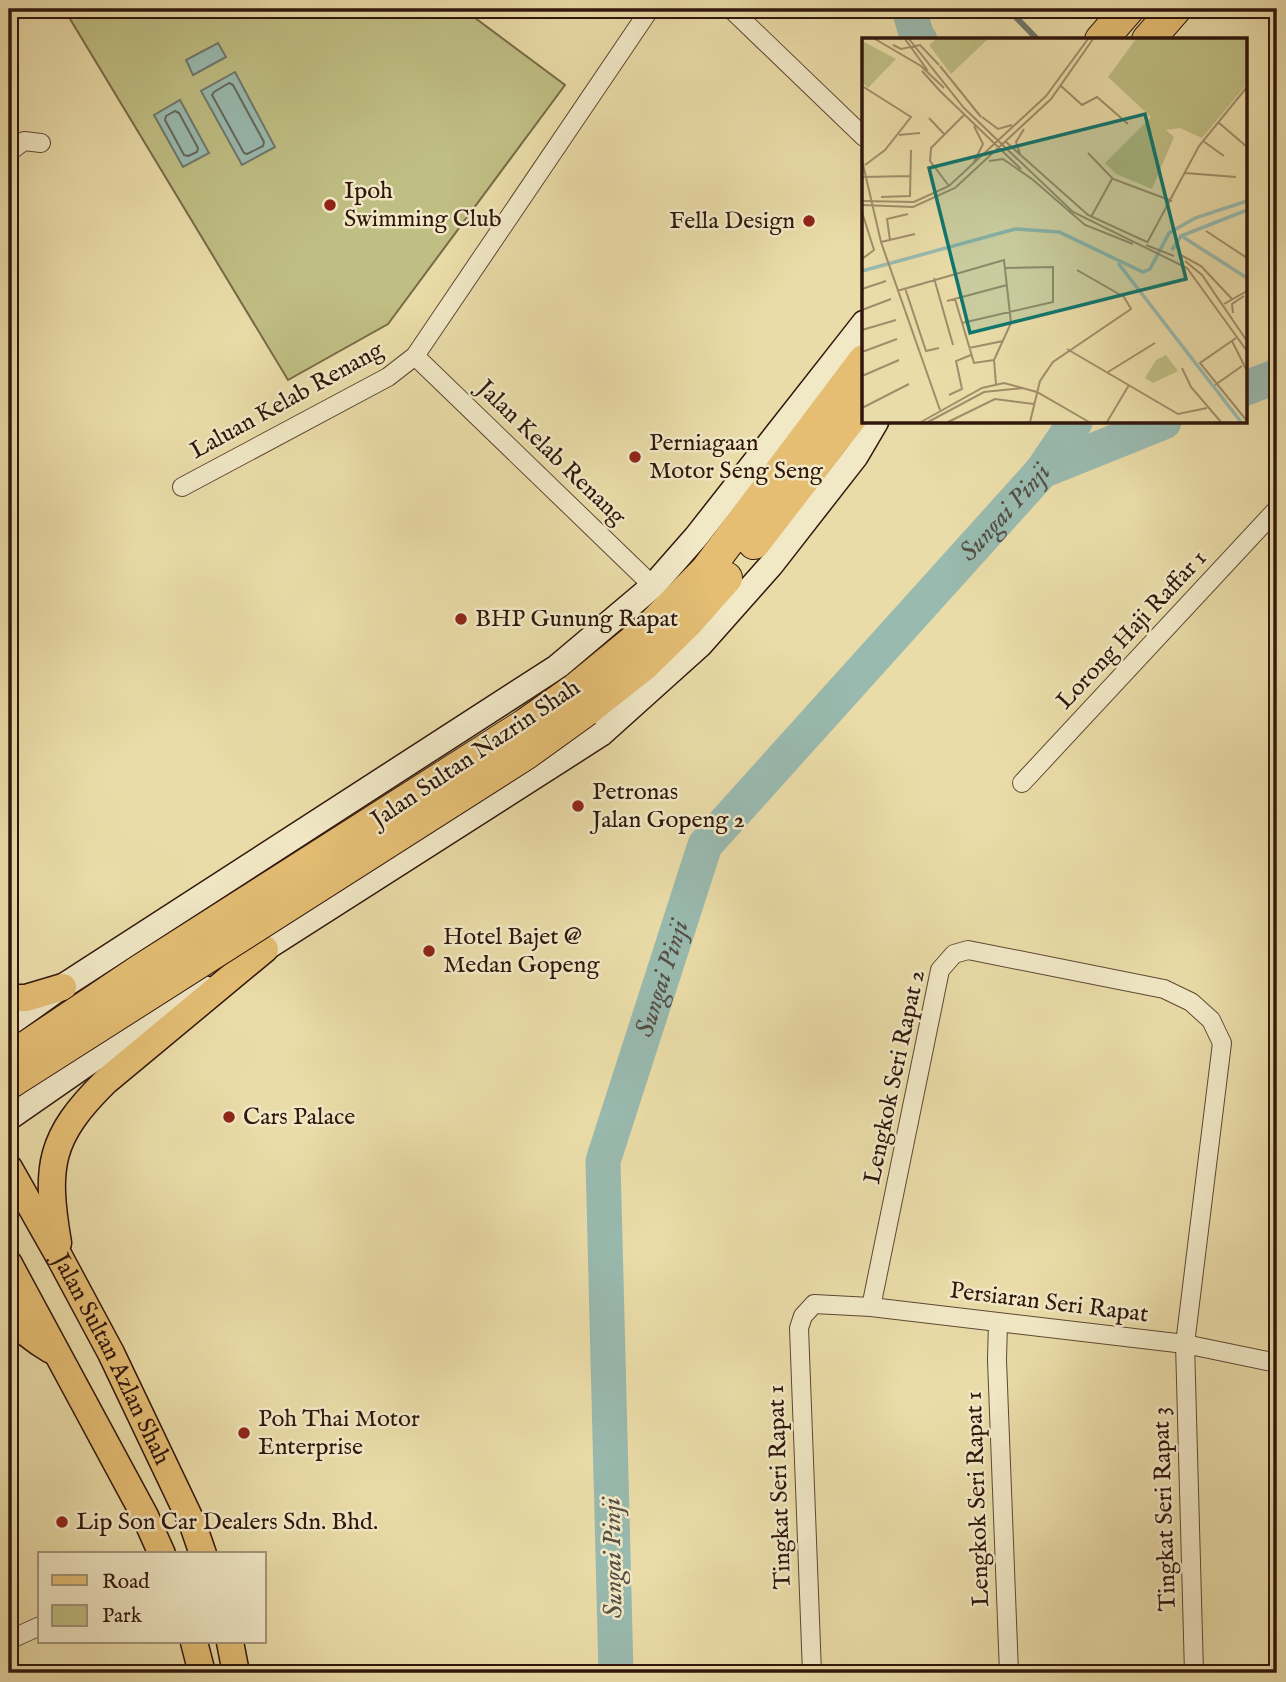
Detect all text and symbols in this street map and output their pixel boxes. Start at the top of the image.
inset map [862,38,1248,424]
place label: Ipoh Swimming Club [344,176,502,235]
marker: Ipoh Swimming Club [322,197,338,213]
place label: Fella Design [669,206,795,237]
marker: Fella Design [801,213,817,229]
street label: Laluan Kelab Renang [185,335,390,467]
street label: Jalan Kelab Renang [468,372,633,533]
place label: Perniagaan Motor Seng Seng [649,428,824,487]
marker: Perniagaan Motor Seng Seng [627,449,643,465]
water label: Sungai Pinji [952,457,1059,568]
street label: Lorong Haji Raffar 1 [1050,544,1214,716]
place label: BHP Gunung Rapat [475,604,678,635]
marker: BHP Gunung Rapat [453,611,469,627]
street label: Jalan Sultan Nazrin Shah [363,672,587,837]
place label: Petronas Jalan Gopeng 2 [589,777,745,836]
marker: Petronas Jalan Gopeng 2 [570,798,586,814]
water label: Sungai Pinji [628,914,697,1041]
place label: Hotel Bajet @ Medan Gopeng [443,922,600,981]
marker: Hotel Bajet @ Medan Gopeng [421,943,437,959]
street label: Lengkok Seri Rapat 2 [857,967,933,1187]
place label: Cars Palace [243,1102,355,1133]
marker: Cars Palace [221,1109,237,1125]
street label: Jalan Sultan Azlan Shah [43,1245,178,1470]
street label: Persiaran Seri Rapat [948,1275,1150,1331]
street label: Tingkat Seri Rapat 1 [761,1384,799,1590]
street label: Lengkok Seri Rapat 1 [959,1391,997,1607]
place label: Poh Thai Motor Enterprise [258,1404,420,1463]
street label: Tingkat Seri Rapat 3 [1146,1406,1184,1612]
marker: Poh Thai Motor Enterprise [236,1425,252,1441]
water label: Sungai Pinji [595,1496,632,1619]
place label: Lip Son Car Dealers Sdn. Bhd. [76,1507,378,1538]
marker: Lip Son Car Dealers Sdn. Bhd. [54,1514,70,1530]
legend [38,1552,266,1644]
text: Road [102,1569,150,1596]
text: Park [102,1603,143,1630]

